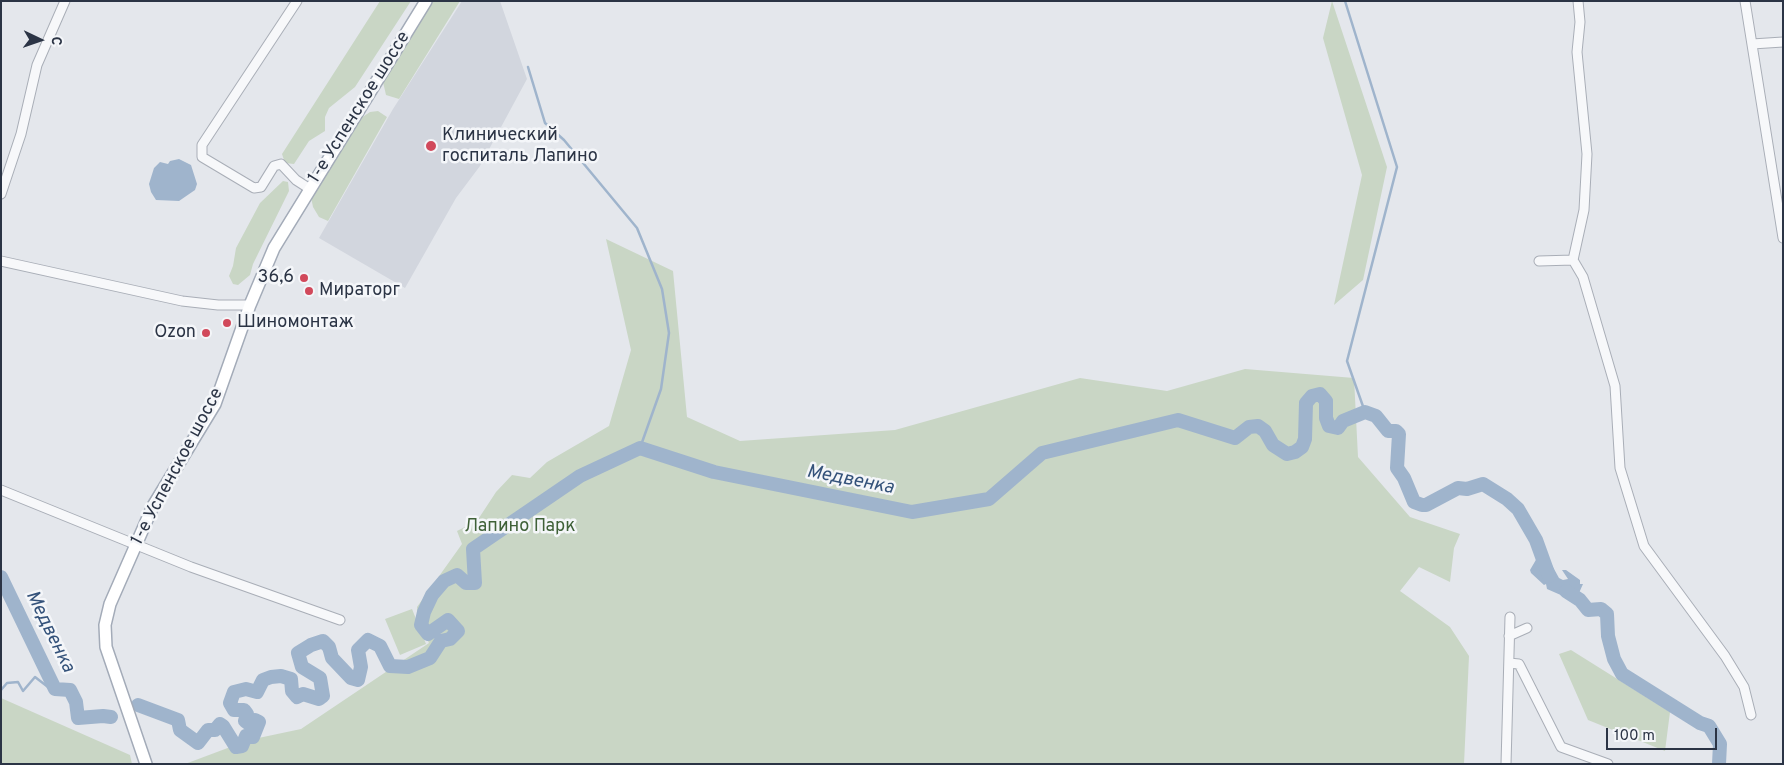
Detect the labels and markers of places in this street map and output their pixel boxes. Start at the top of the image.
place label: Клинический госпиталь Лапино [442,125,598,168]
marker: Клинический госпиталь Лапино [424,139,438,153]
place label: 36,6 [258,267,294,289]
marker: 36,6 [298,272,310,284]
place label: Мираторг [319,280,400,302]
marker: Мираторг [303,285,315,297]
place label: Шиномонтаж [237,312,354,334]
marker: Шиномонтаж [221,317,233,329]
place label: Ozon [154,322,196,344]
marker: Ozon [200,327,212,339]

